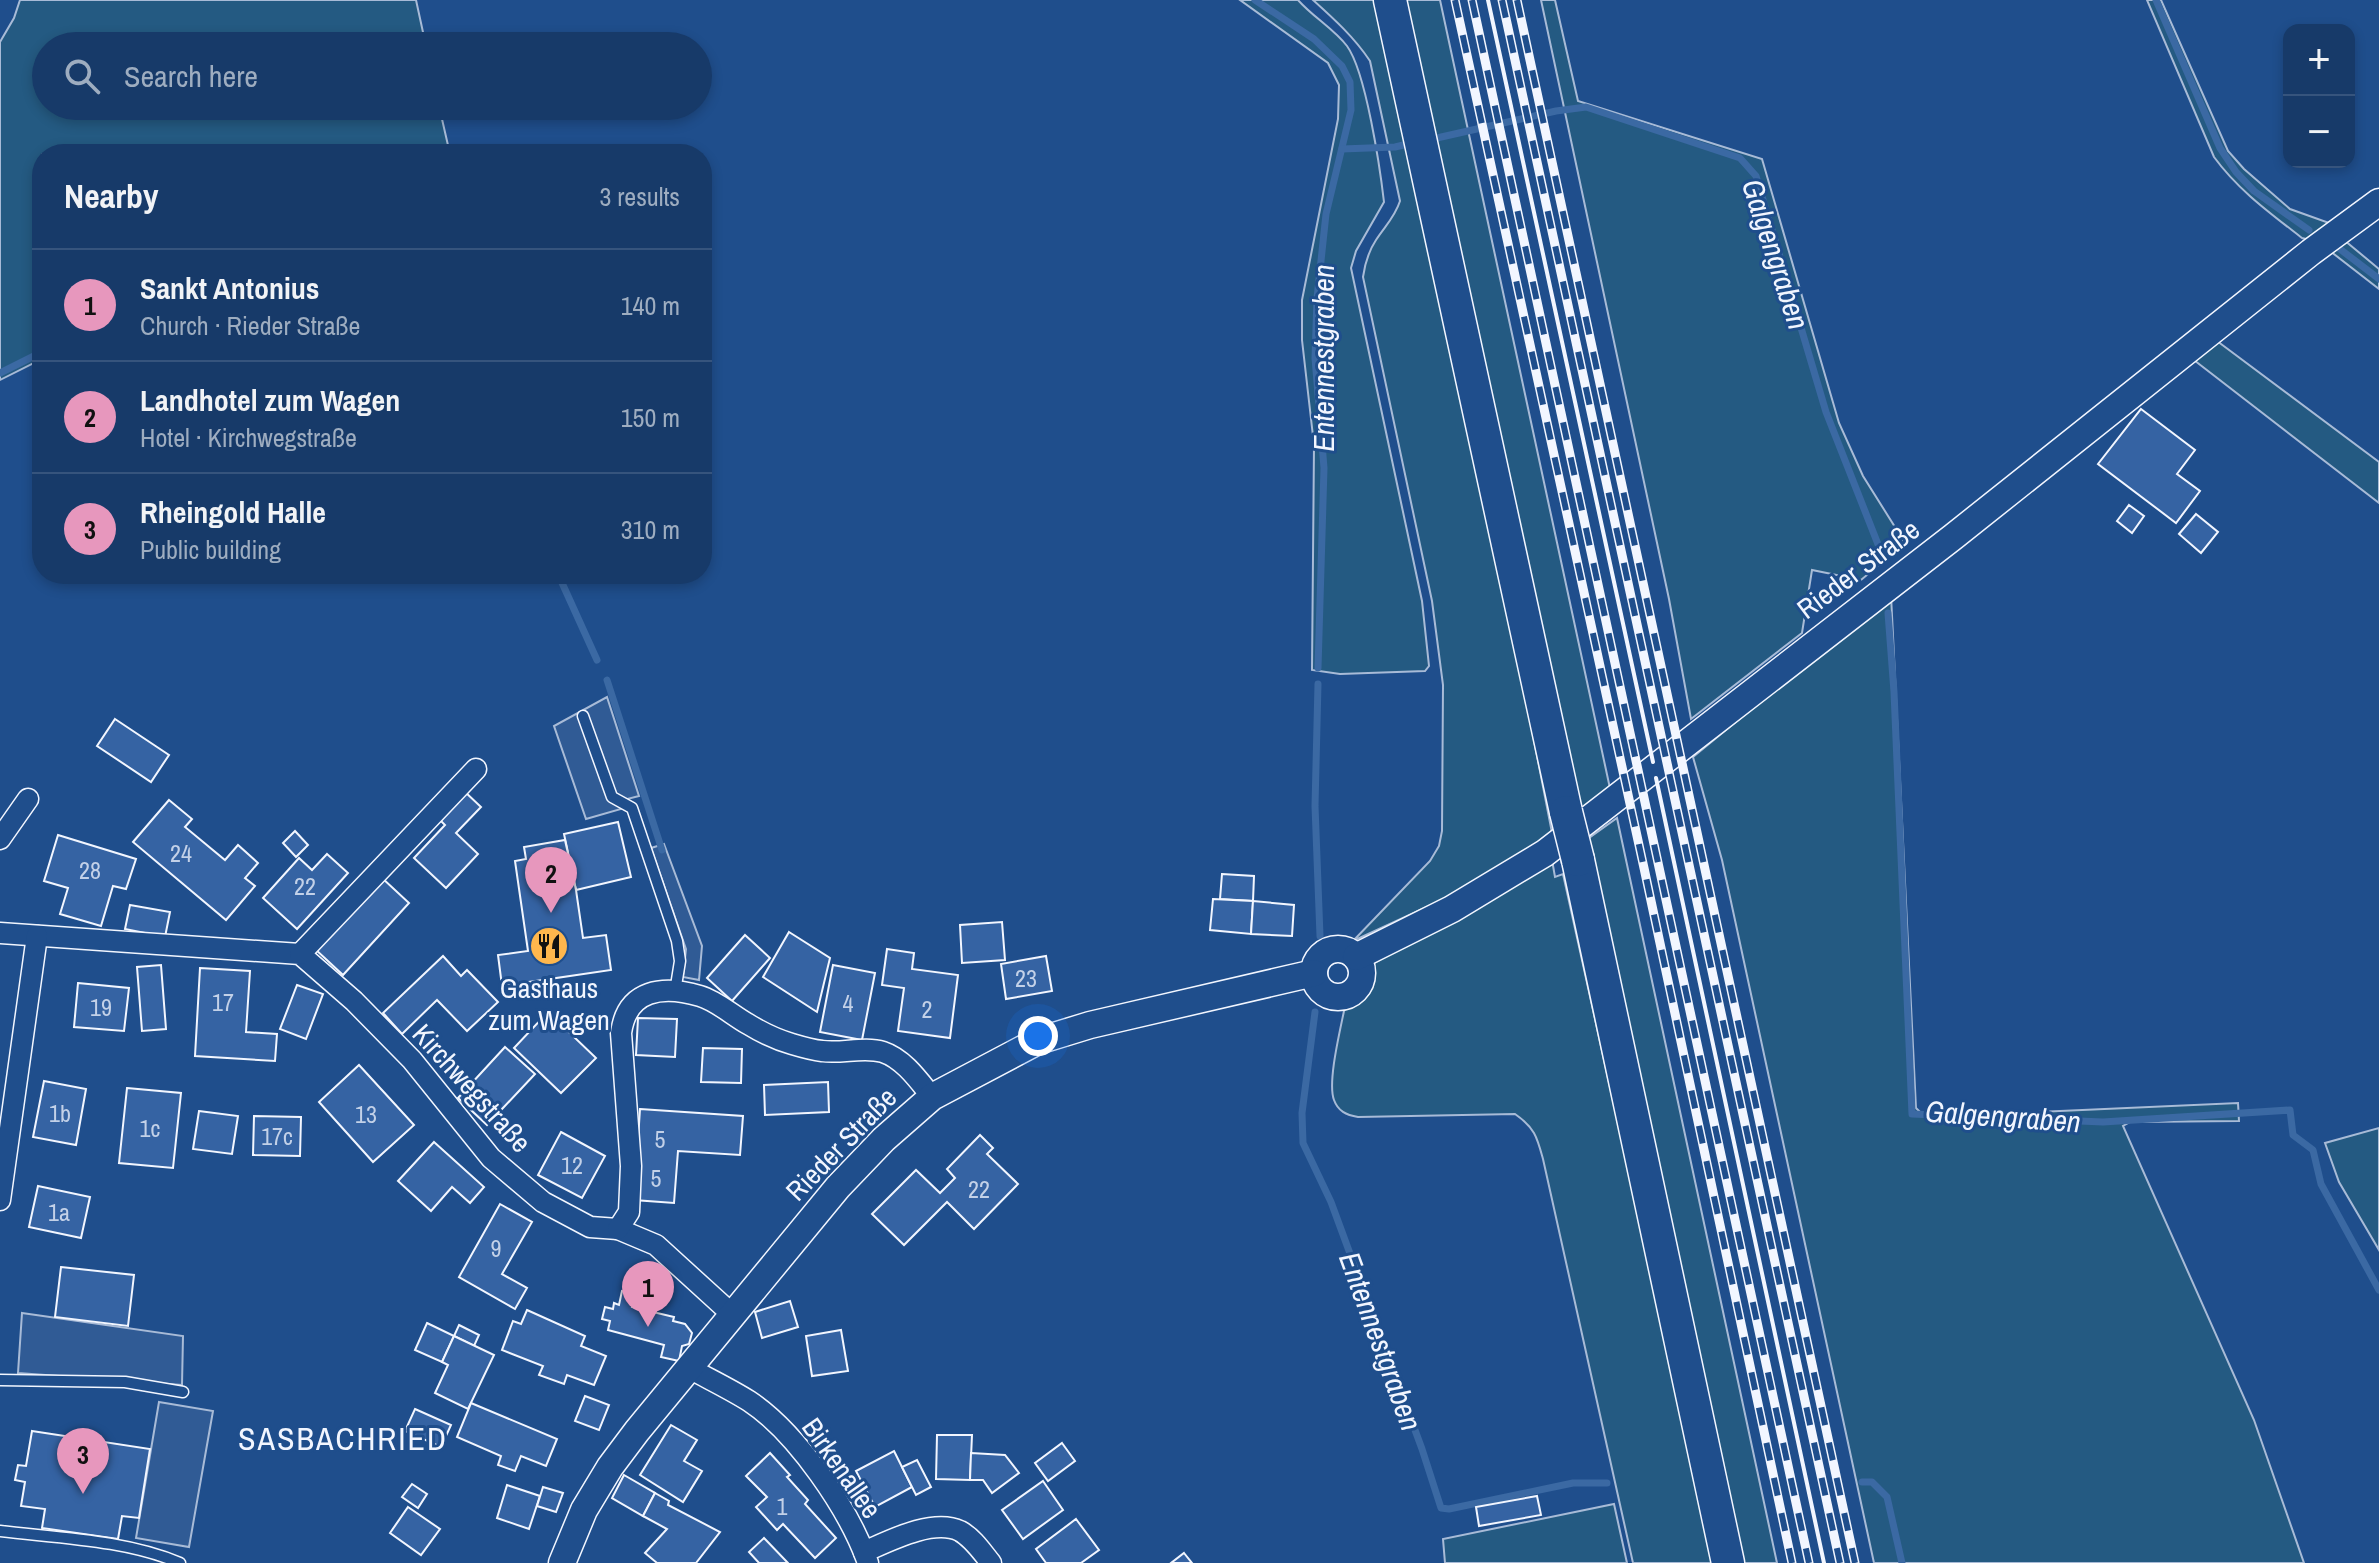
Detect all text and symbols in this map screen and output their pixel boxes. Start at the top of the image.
map controls [2283,24,2355,168]
button: + [2283,24,2355,96]
search box [32,32,712,120]
icon: search [60,54,104,98]
text: Search here [124,56,258,96]
button: − [2283,96,2355,168]
text: Nearby [64,173,159,219]
water label: Galgengraben [1733,174,1819,334]
text: 3 results [599,179,680,214]
water label: Entennestgraben [1303,264,1343,452]
text: Sankt Antonius [140,268,320,308]
text: 1 [84,288,96,323]
text: 140 m [621,288,680,323]
text: Church · Rieder Straße [140,308,360,343]
text: Landhotel zum Wagen [140,380,400,420]
text: 2 [84,400,96,435]
text: 150 m [621,400,680,435]
text: Hotel · Kirchwegstraße [140,420,357,455]
text: Rheingold Halle [140,492,326,532]
street label: Rieder Straße [1789,510,1927,628]
text: 3 [84,512,96,547]
text: 310 m [621,512,680,547]
text: Public building [140,532,281,567]
house number: 24 [170,837,192,869]
pin: 2 [525,847,577,913]
house number: 28 [79,854,101,886]
house number: 22 [294,870,316,902]
restaurant icon: Gasthaus zum Wagen [528,925,570,967]
house number: 23 [1015,962,1037,994]
place label: Gasthaus zum Wagen [488,969,610,1039]
house number: 17 [212,986,234,1018]
house number: 4 [843,987,854,1019]
house number: 19 [90,991,112,1023]
house number: 2 [922,993,932,1025]
street label: Kirchwegstraße [404,1016,540,1160]
your location [1018,1016,1058,1056]
street label: Rieder Straße [777,1079,905,1209]
water label: Galgengraben [1924,1091,2082,1141]
house number: 1b [49,1097,71,1129]
house number: 13 [355,1098,377,1130]
house number: 1c [140,1112,161,1144]
house number: 17c [261,1120,293,1152]
house number: 5 [655,1123,666,1155]
house number: 12 [561,1149,583,1181]
house number: 5 [651,1162,662,1194]
house number: 22 [968,1173,990,1205]
house number: 1a [48,1196,70,1228]
house number: 9 [491,1232,501,1264]
water label: Entennestgraben [1330,1246,1432,1436]
pin: 1 [622,1261,674,1327]
street label: Birkenallee [793,1410,891,1526]
district label: SASBACHRIED [238,1417,448,1460]
pin: 3 [57,1428,109,1494]
house number: 1 [777,1490,788,1522]

